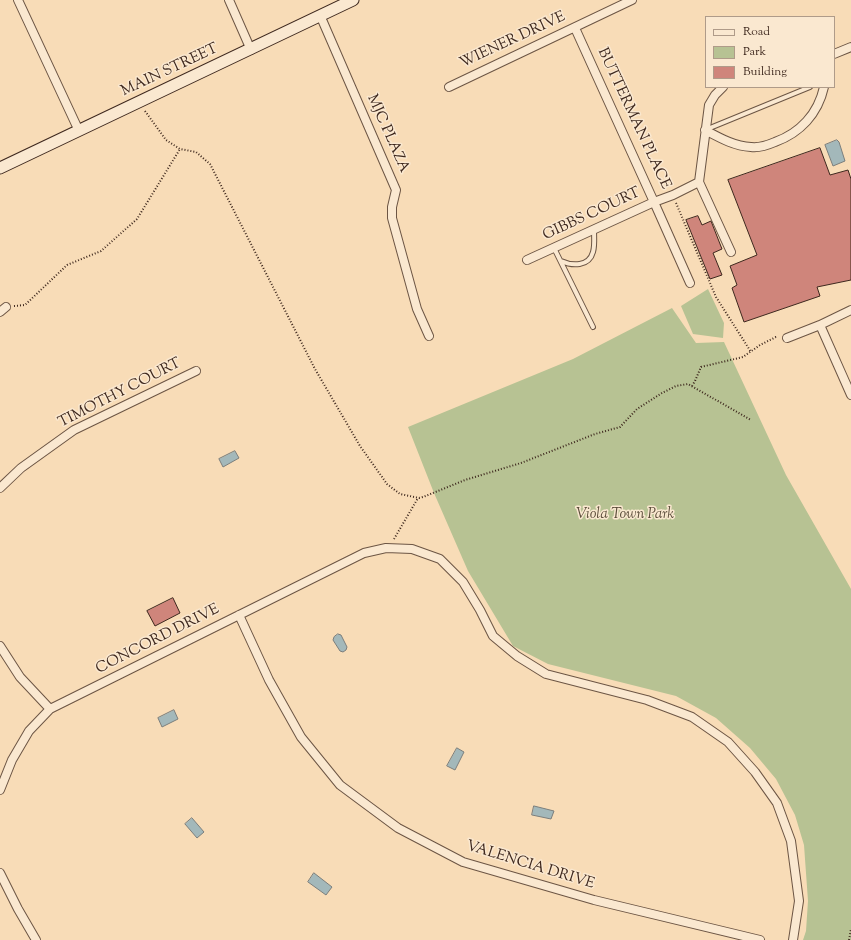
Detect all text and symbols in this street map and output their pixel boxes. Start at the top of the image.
street label: WIENER DRIVE [457,9,569,73]
legend [705,16,835,88]
text: Road [743,23,770,41]
street label: MAIN STREET [119,41,221,101]
text: Park [743,43,766,61]
street label: BUTTERMAN PLACE [592,45,674,193]
text: Building [743,63,787,81]
street label: MJC PLAZA [362,92,412,176]
street label: GIBBS COURT [540,185,644,245]
street label: TIMOTHY COURT [56,355,184,433]
park label: Viola Town Park [576,506,674,524]
street label: CONCORD DRIVE [93,601,223,679]
street label: VALENCIA DRIVE [464,838,596,894]

